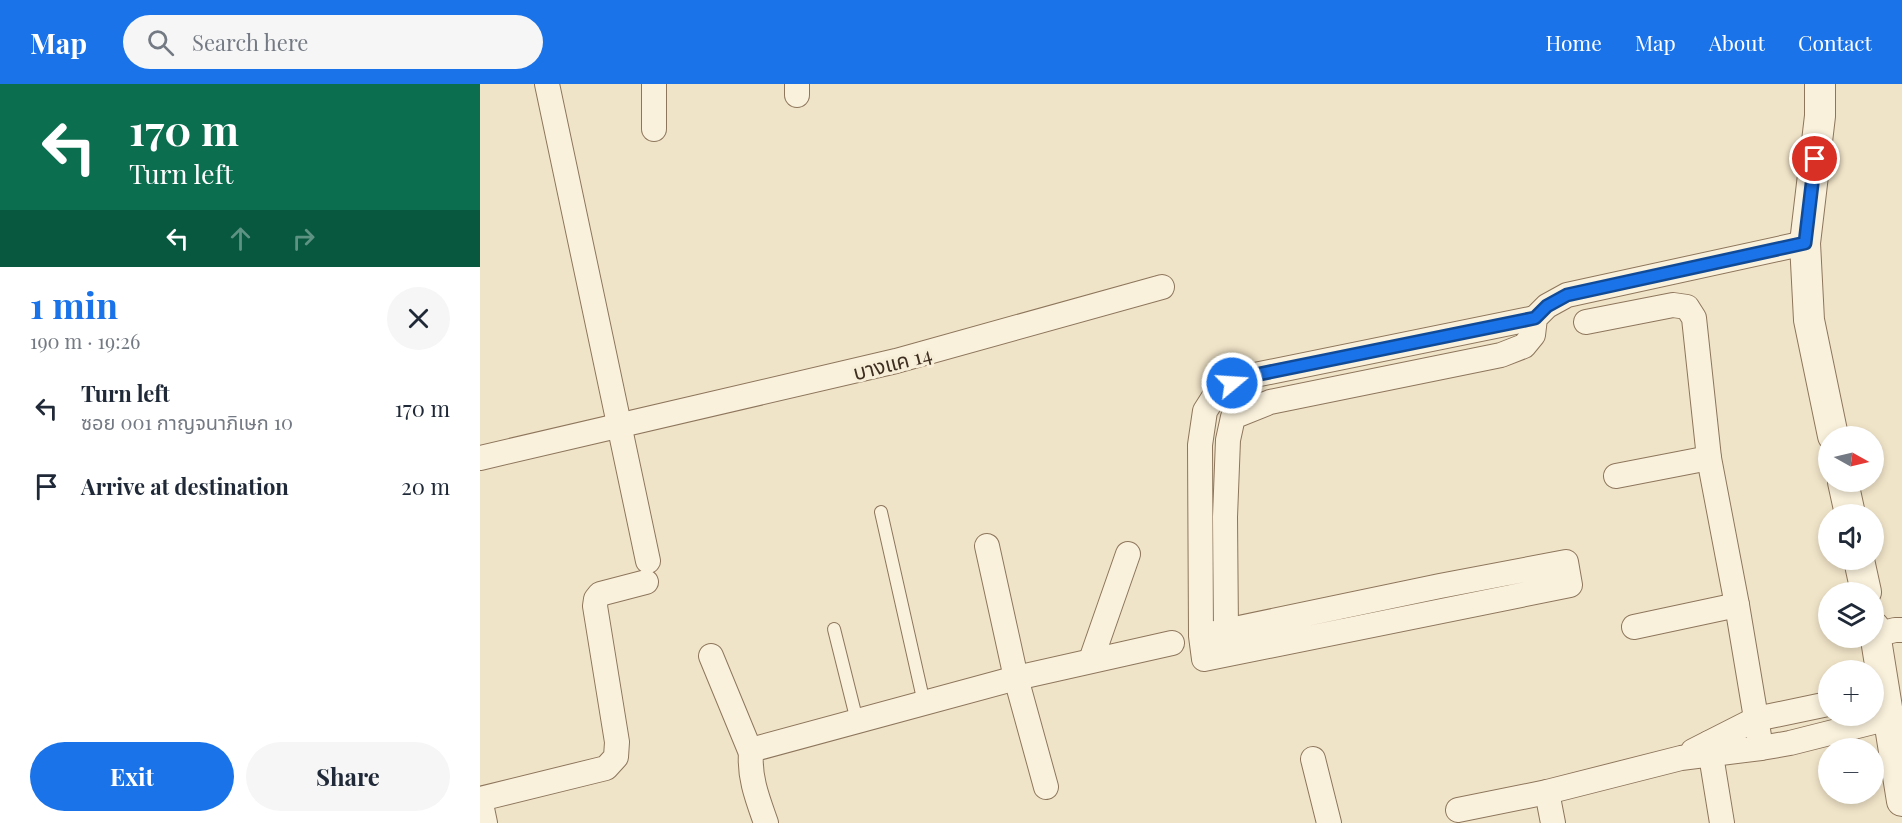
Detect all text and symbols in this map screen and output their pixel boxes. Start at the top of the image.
search box [123,15,543,69]
text: Map [30,24,87,61]
icon: search [144,26,177,59]
text: Search here [192,27,308,57]
text: Home [1546,28,1602,56]
text: Map [1635,28,1676,56]
text: About [1709,28,1765,56]
text: Contact [1798,28,1872,56]
text: 170 m [129,101,239,157]
icon: left [30,108,108,186]
pin [1789,133,1840,184]
icon: arrive [1798,142,1831,175]
text: Turn left [129,155,233,191]
icon: left [161,222,194,255]
icon: ahead [224,222,257,255]
icon: right [287,222,320,255]
text: 1 min [30,280,118,328]
button: close [387,287,450,350]
text: 190 m · 19:26 [30,327,140,354]
street label: บางแค 14 [850,339,934,385]
position arrow [1200,351,1264,415]
text: Turn left [81,378,170,408]
icon: left [30,392,63,425]
text: 170 m [395,393,450,423]
text: ซอย 001 กาญจนาภิเษก 10 [81,408,293,435]
north arrow [1818,426,1884,492]
map controls [1818,426,1884,804]
icon: arrive [30,470,63,503]
text: Arrive at destination [81,471,289,501]
text: 20 m [401,471,450,501]
button: sound [1818,504,1884,570]
button: layers [1818,582,1884,648]
button: + [1818,660,1884,726]
button: − [1818,738,1884,804]
button: Exit [30,742,234,811]
button: Share [246,742,450,811]

